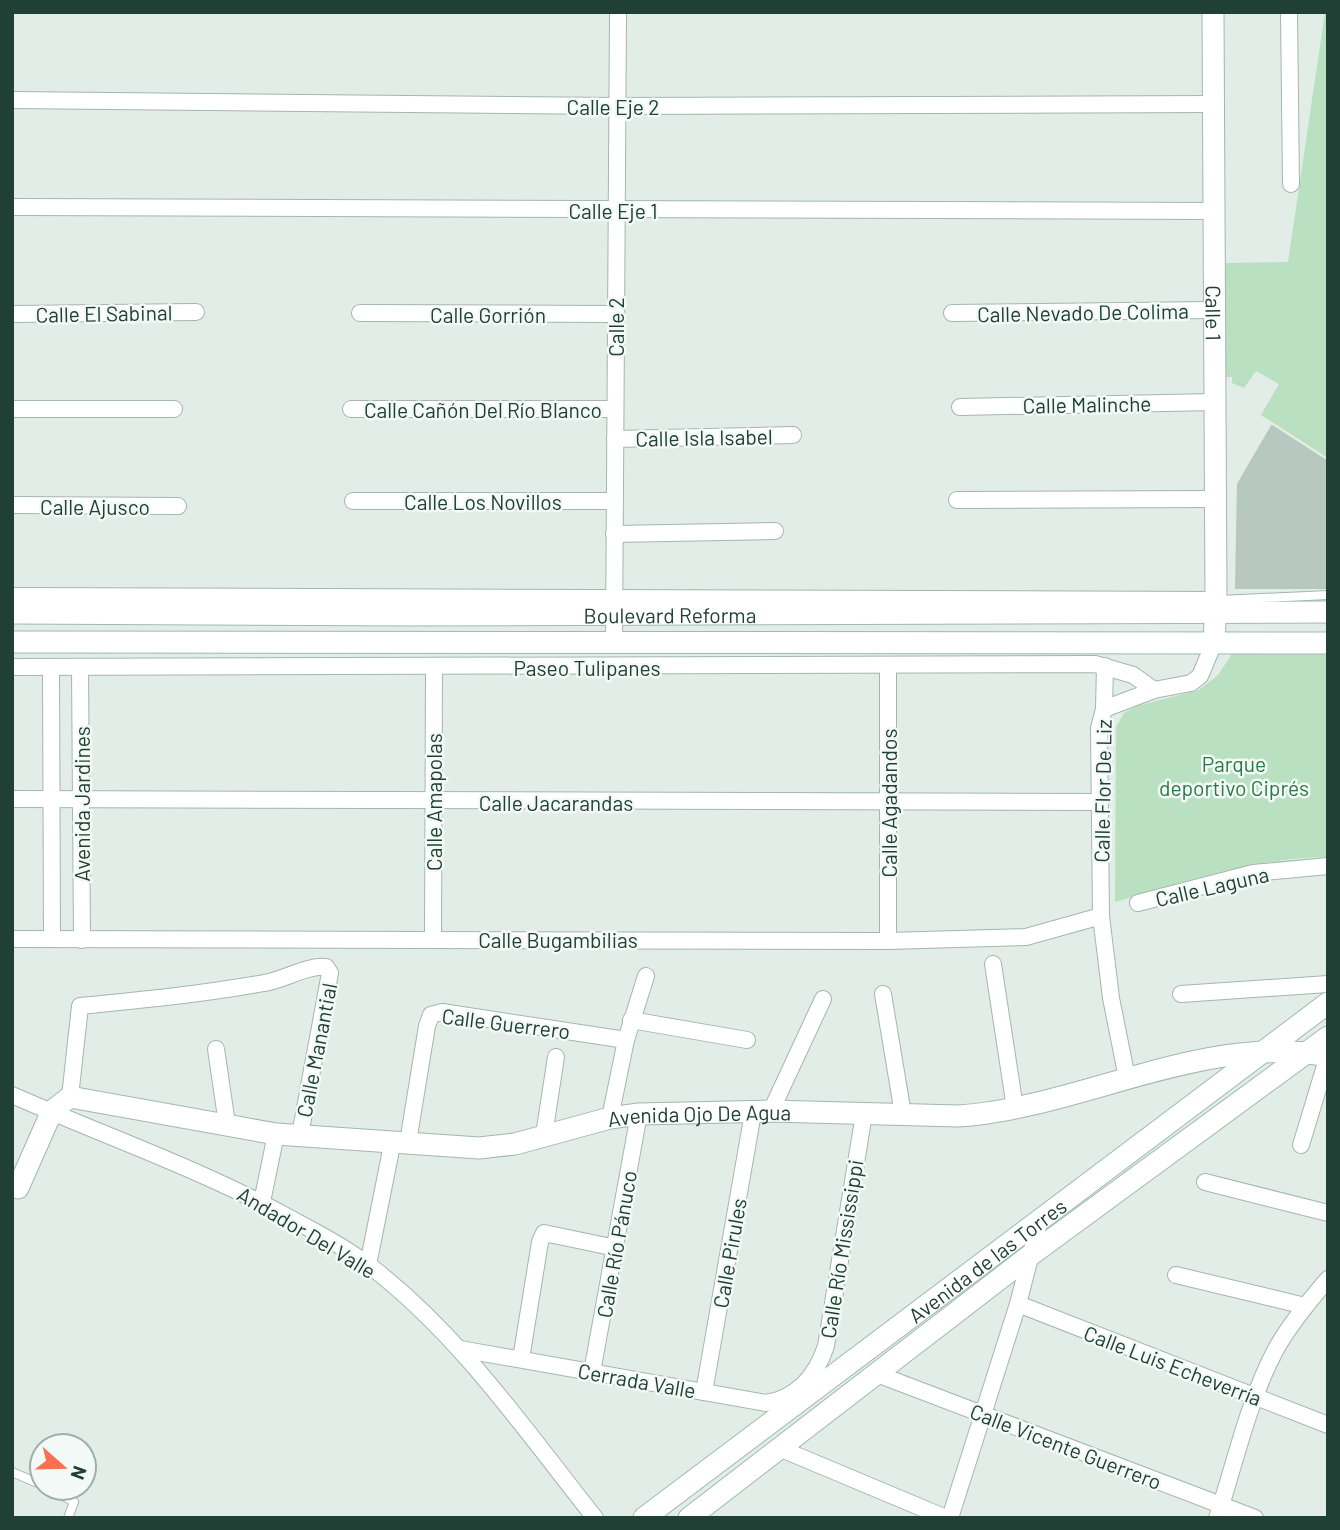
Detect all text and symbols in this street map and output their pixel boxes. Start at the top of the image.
street label: Calle Eje 2 [567,94,659,119]
street label: Calle Eje 1 [569,198,657,223]
street label: Calle 1 [1202,285,1227,341]
street label: Calle 2 [603,297,628,357]
street label: Calle Nevado De Colima [977,298,1189,326]
street label: Calle El Sabinal [35,299,173,327]
street label: Calle Gorrión [430,302,546,327]
street label: Calle Malinche [1022,390,1152,418]
street label: Calle Cañón Del Río Blanco [364,397,602,422]
street label: Calle Isla Isabel [635,423,773,451]
street label: Calle Los Novillos [404,489,562,514]
street label: Calle Ajusco [40,494,150,519]
street label: Boulevard Reforma [583,601,756,627]
street label: Paseo Tulipanes [513,655,661,680]
street label: Calle Flor De Liz [1088,719,1116,863]
street label: Avenida Jardines [69,726,94,882]
street label: Calle Agadandos [876,728,901,878]
street label: Calle Amapolas [421,733,446,871]
park label: Parque deportivo Ciprés [1159,751,1309,800]
street label: Calle Jacarandas [479,790,633,815]
street label: Calle Laguna [1153,861,1271,911]
street label: Calle Bugambilias [478,927,638,952]
street label: Calle Manantial [291,981,341,1119]
street label: Calle Guerrero [440,1003,572,1043]
street label: Avenida Ojo De Agua [606,1098,792,1131]
street label: Calle Río Mississippi [815,1158,867,1340]
street label: Calle Río Pánuco [591,1168,641,1320]
street label: Andador Del Valle [233,1181,381,1283]
street label: Avenida de las Torres [903,1192,1071,1327]
street label: Calle Pirules [707,1196,751,1310]
street label: Calle Luis Echeverría [1081,1320,1265,1410]
street label: Cerrada Valle [576,1357,698,1403]
street label: Calle Vicente Guerrero [967,1398,1165,1494]
north arrow [28,1432,98,1502]
text: N [66,1463,92,1483]

